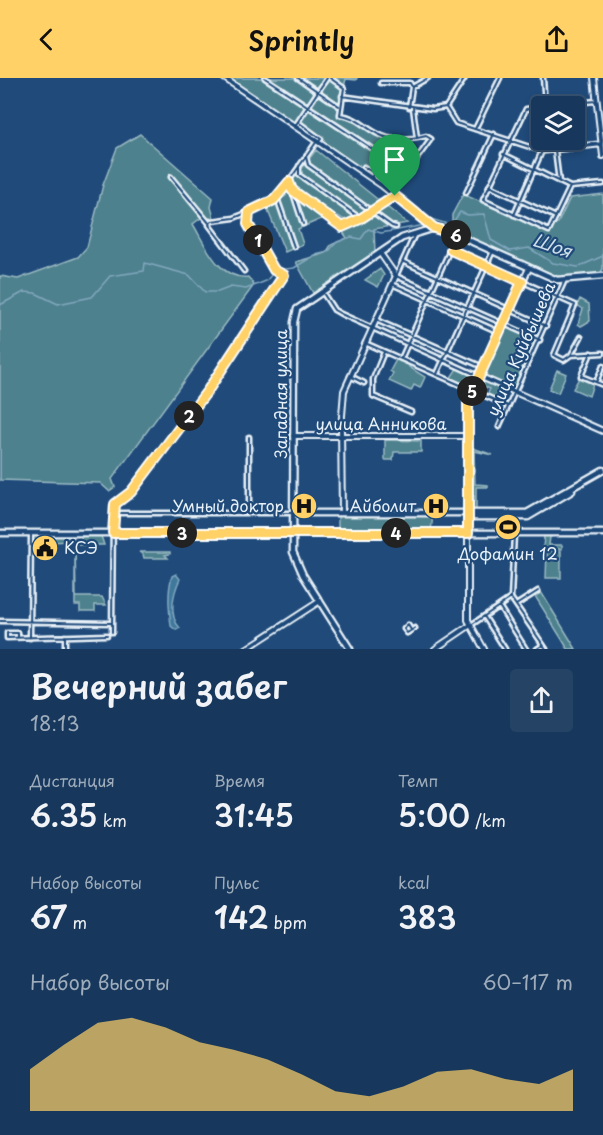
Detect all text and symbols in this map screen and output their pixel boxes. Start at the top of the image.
text: Sprintly [248,19,355,60]
icon: back [30,23,63,56]
icon: share [540,23,573,56]
map controls [531,96,585,150]
button: layers [531,96,585,150]
pin [369,134,420,196]
icon: arrive [378,143,411,176]
pin: 6 [441,220,471,250]
text: 6 [450,223,462,247]
pin: 1 [243,225,273,255]
water label: Шоя [529,225,577,264]
text: 1 [254,228,262,252]
street label: улица Куйбышева [480,278,561,420]
street label: Западная улица [268,330,292,458]
pin: 5 [457,376,487,406]
text: 5 [467,379,477,403]
pin: 2 [174,401,204,431]
text: 2 [183,404,195,428]
street label: улица Анникова [316,411,446,435]
hospital icon: Умный доктор [289,491,319,521]
hospital icon: Айболит [421,491,451,521]
place label: Умный доктор [172,493,284,517]
place label: Айболит [350,493,417,517]
sports icon: Дофамин 12 [493,512,523,542]
pin: 3 [167,518,197,548]
pin: 4 [381,518,411,548]
text: 3 [177,521,187,545]
text: 4 [391,521,401,545]
public building icon: КСЭ [30,533,60,563]
place label: КСЭ [64,535,98,559]
place label: Дофамин 12 [457,541,558,565]
text: Вечерний забег [30,660,287,710]
button: share [510,669,573,732]
text: 18:13 [30,708,79,738]
text: Дистанция [30,768,115,792]
text: Время [214,768,265,792]
text: Темп [398,768,438,792]
text: 6.35 [30,792,98,837]
text: 31:45 [214,792,294,837]
text: 5:00 [398,792,470,837]
text: km [98,808,127,832]
text: /km [470,808,506,832]
text: Набор высоты [30,870,142,894]
text: Пульс [214,870,259,894]
text: kcal [398,870,430,894]
text: 67 [30,894,67,939]
text: 142 [214,894,269,939]
text: 383 [398,894,457,939]
text: m [67,910,87,934]
text: bpm [269,910,307,934]
text: Набор высоты [30,967,170,997]
text: 60–117 m [483,967,573,997]

